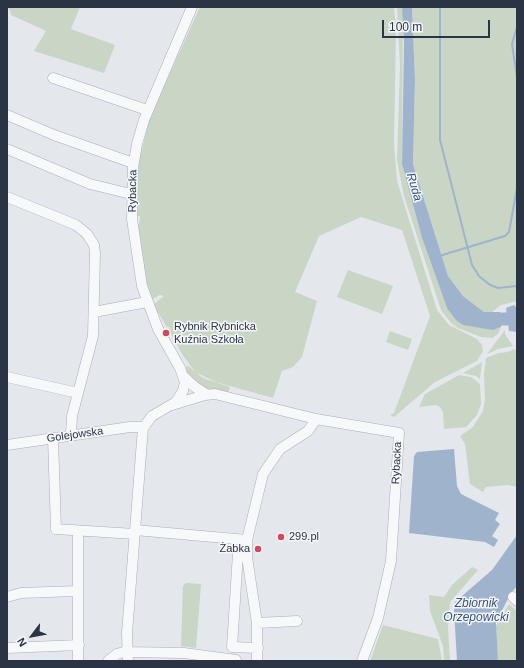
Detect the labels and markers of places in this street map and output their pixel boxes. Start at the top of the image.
place label: Rybnik Rybnicka Kuźnia Szkoła [174,320,256,346]
marker: Rybnik Rybnicka Kuźnia Szkoła [161,328,171,338]
place label: 299.pl [289,530,319,544]
marker: 299.pl [276,532,286,542]
place label: Żabka [219,542,250,556]
marker: Żabka [253,544,263,554]

